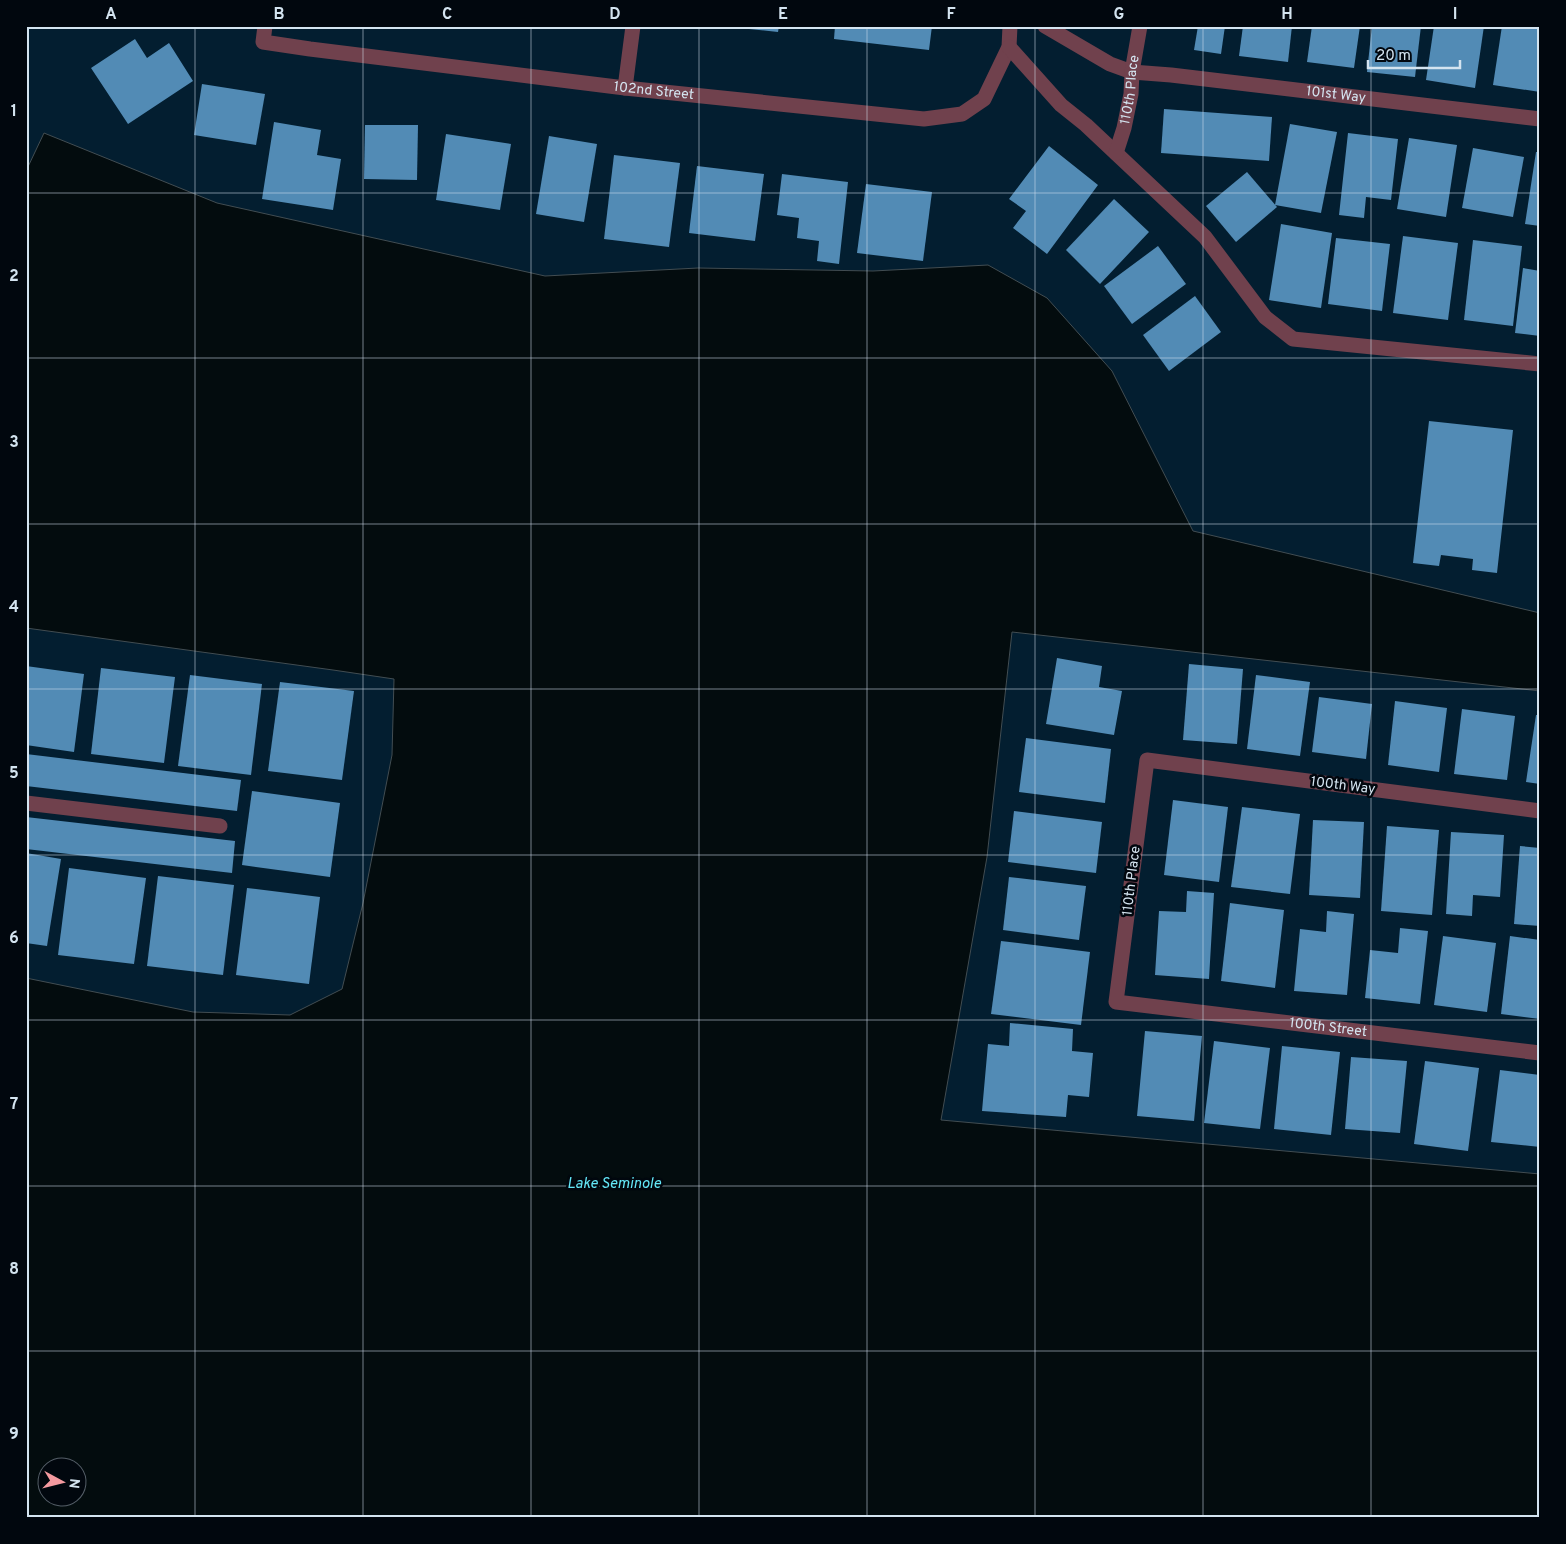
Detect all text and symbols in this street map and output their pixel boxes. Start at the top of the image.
text: A [105,5,117,25]
text: B [273,5,285,25]
text: C [442,5,452,25]
text: D [609,5,621,25]
text: E [778,5,788,25]
text: F [946,5,956,25]
text: G [1114,5,1124,25]
text: H [1281,5,1293,25]
text: I [1453,5,1457,25]
scale bar [1368,38,1461,70]
text: 20 m [1376,47,1411,66]
street label: 110th Place [1116,54,1143,126]
street label: 102nd Street [613,78,695,104]
street label: 101st Way [1305,83,1367,107]
text: 1 [11,102,17,122]
text: 2 [9,267,19,287]
text: 3 [9,433,19,453]
text: 4 [9,598,19,618]
text: 5 [9,764,19,784]
street label: 100th Way [1310,774,1376,798]
street label: 110th Place [1119,845,1145,917]
text: 6 [9,929,19,949]
street label: 100th Street [1289,1014,1368,1041]
text: 7 [10,1095,18,1115]
water label: Lake Seminole [567,1175,661,1194]
text: 8 [9,1260,19,1280]
text: 9 [9,1425,19,1445]
north arrow [38,1456,88,1506]
text: N [64,1477,82,1489]

